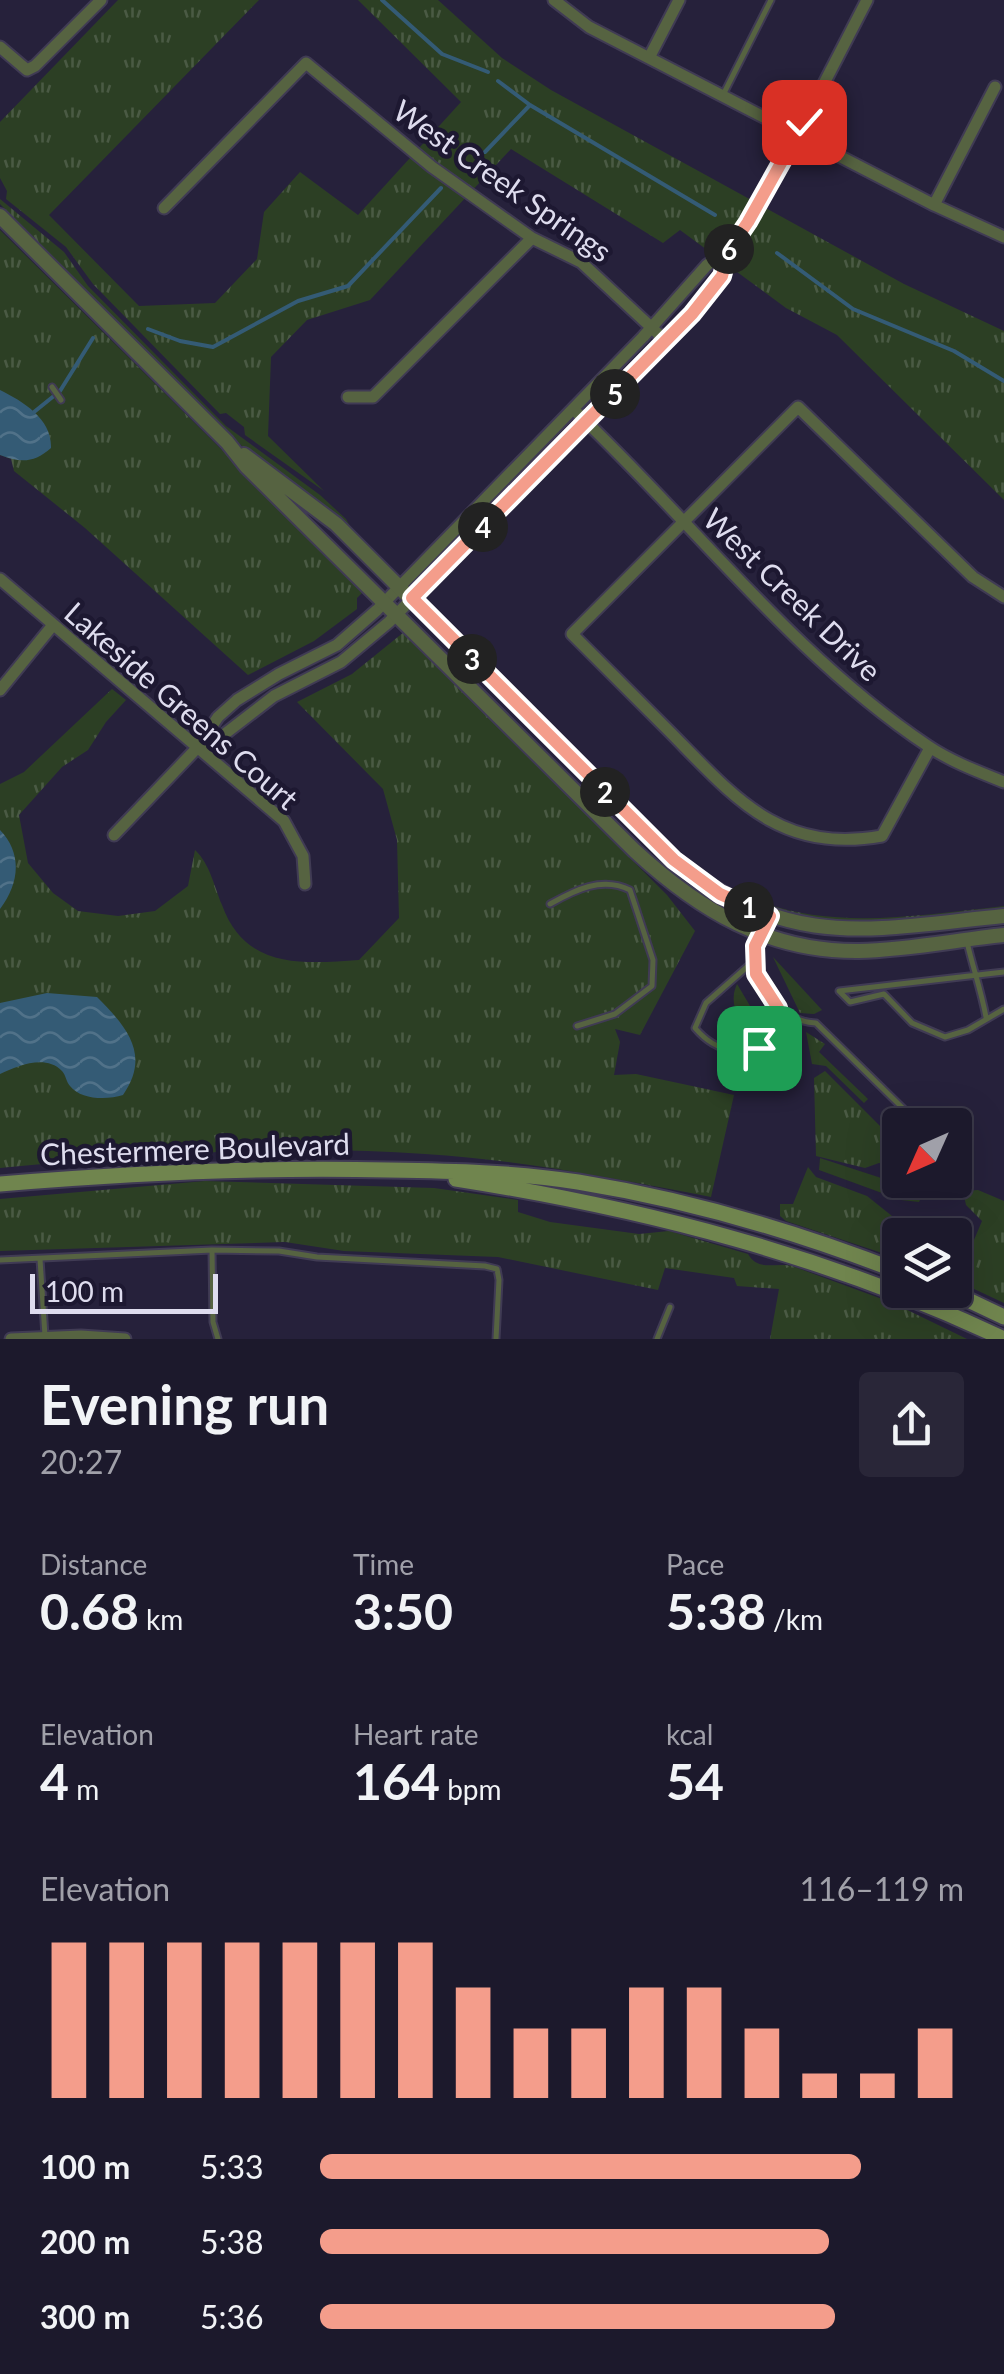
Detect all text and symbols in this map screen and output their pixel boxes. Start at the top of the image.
pin [762,80,847,165]
street label: West Creek Springs [387,91,619,269]
icon: check [777,95,832,150]
pin: 6 [704,224,754,274]
text: 6 [721,232,737,266]
pin: 5 [590,369,640,419]
text: 5 [607,377,623,411]
street label: West Creek Drive [697,500,889,688]
pin: 4 [458,502,508,552]
text: 4 [475,510,491,544]
street label: Lakeside Greens Court [58,594,306,816]
pin: 3 [447,634,497,684]
text: 3 [464,642,480,676]
pin: 2 [580,767,630,817]
text: 2 [597,775,613,809]
pin: 1 [724,882,774,932]
text: 1 [741,890,757,924]
pin [717,1006,802,1091]
icon: arrive [732,1021,787,1076]
north arrow [882,1108,972,1198]
map controls [882,1108,972,1308]
street label: Chestermere Boulevard [39,1125,351,1171]
button: layers [882,1218,972,1308]
scale bar [30,1269,218,1314]
text: 100 m [45,1274,124,1308]
text: Evening run [40,1371,329,1437]
button: share [859,1372,964,1477]
text: 20:27 [40,1442,122,1481]
text: Distance [40,1547,147,1581]
text: Time [353,1547,414,1581]
text: Pace [666,1547,724,1581]
text: 0.68 [40,1581,139,1641]
text: 3:50 [353,1581,453,1641]
text: 5:38 [666,1581,766,1641]
text: km [139,1602,183,1636]
text: /km [766,1602,823,1636]
text: Elevation [40,1717,154,1751]
text: Heart rate [353,1717,479,1751]
text: kcal [666,1717,713,1751]
text: 4 [40,1751,69,1811]
text: 164 [353,1751,440,1811]
text: 54 [666,1751,724,1811]
text: m [69,1772,99,1806]
text: bpm [440,1772,502,1806]
text: Elevation [40,1869,170,1908]
text: 116–119 m [800,1869,964,1908]
text: 100 m [40,2147,130,2186]
text: 5:33 [200,2147,264,2186]
text: 200 m [40,2222,130,2261]
text: 5:38 [200,2222,264,2261]
text: 300 m [40,2297,130,2336]
text: 5:36 [200,2297,264,2336]

